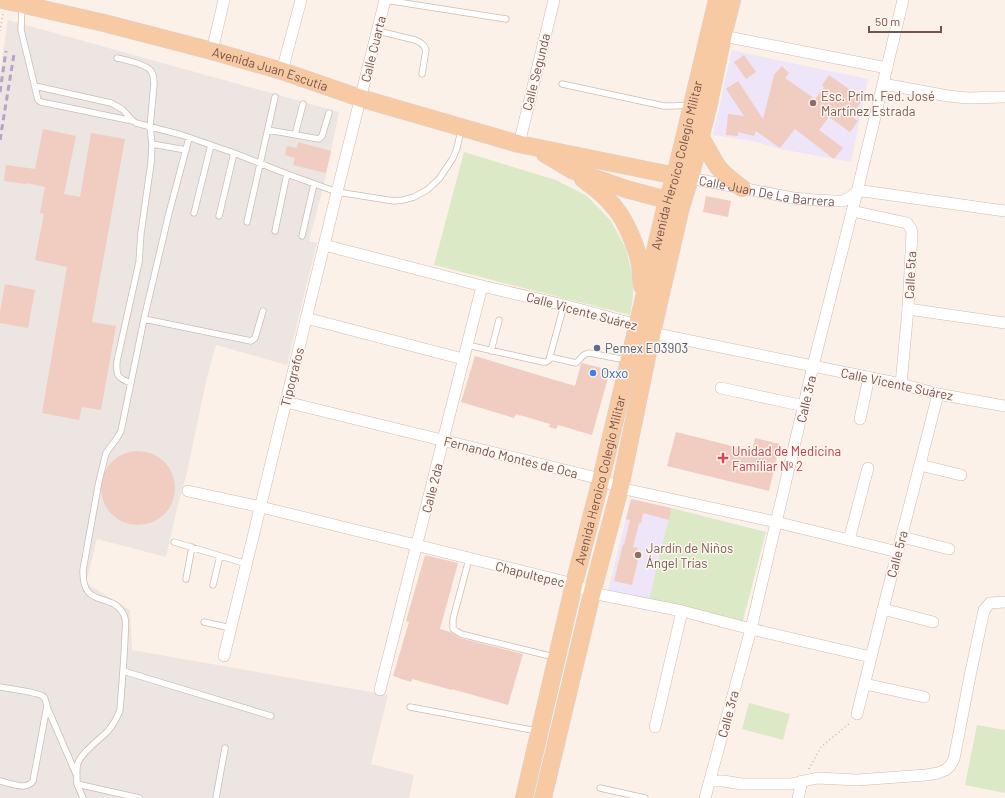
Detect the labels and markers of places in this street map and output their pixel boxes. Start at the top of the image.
place label: Esc. Prim. Fed. José Martínez Estrada [821,88,935,119]
marker: Esc. Prim. Fed. José Martínez Estrada [808,98,818,108]
place label: Pemex E03903 [605,340,688,356]
marker: Pemex E03903 [592,343,602,353]
place label: Oxxo [601,365,628,381]
marker: Oxxo [588,368,598,378]
place label: Unidad de Medicina Familiar Nº 2 [732,443,841,474]
marker: Unidad de Medicina Familiar Nº 2 [717,452,729,464]
place label: Jardín de Niños Ángel Trías [646,540,733,571]
marker: Jardín de Niños Ángel Trías [633,550,643,560]

